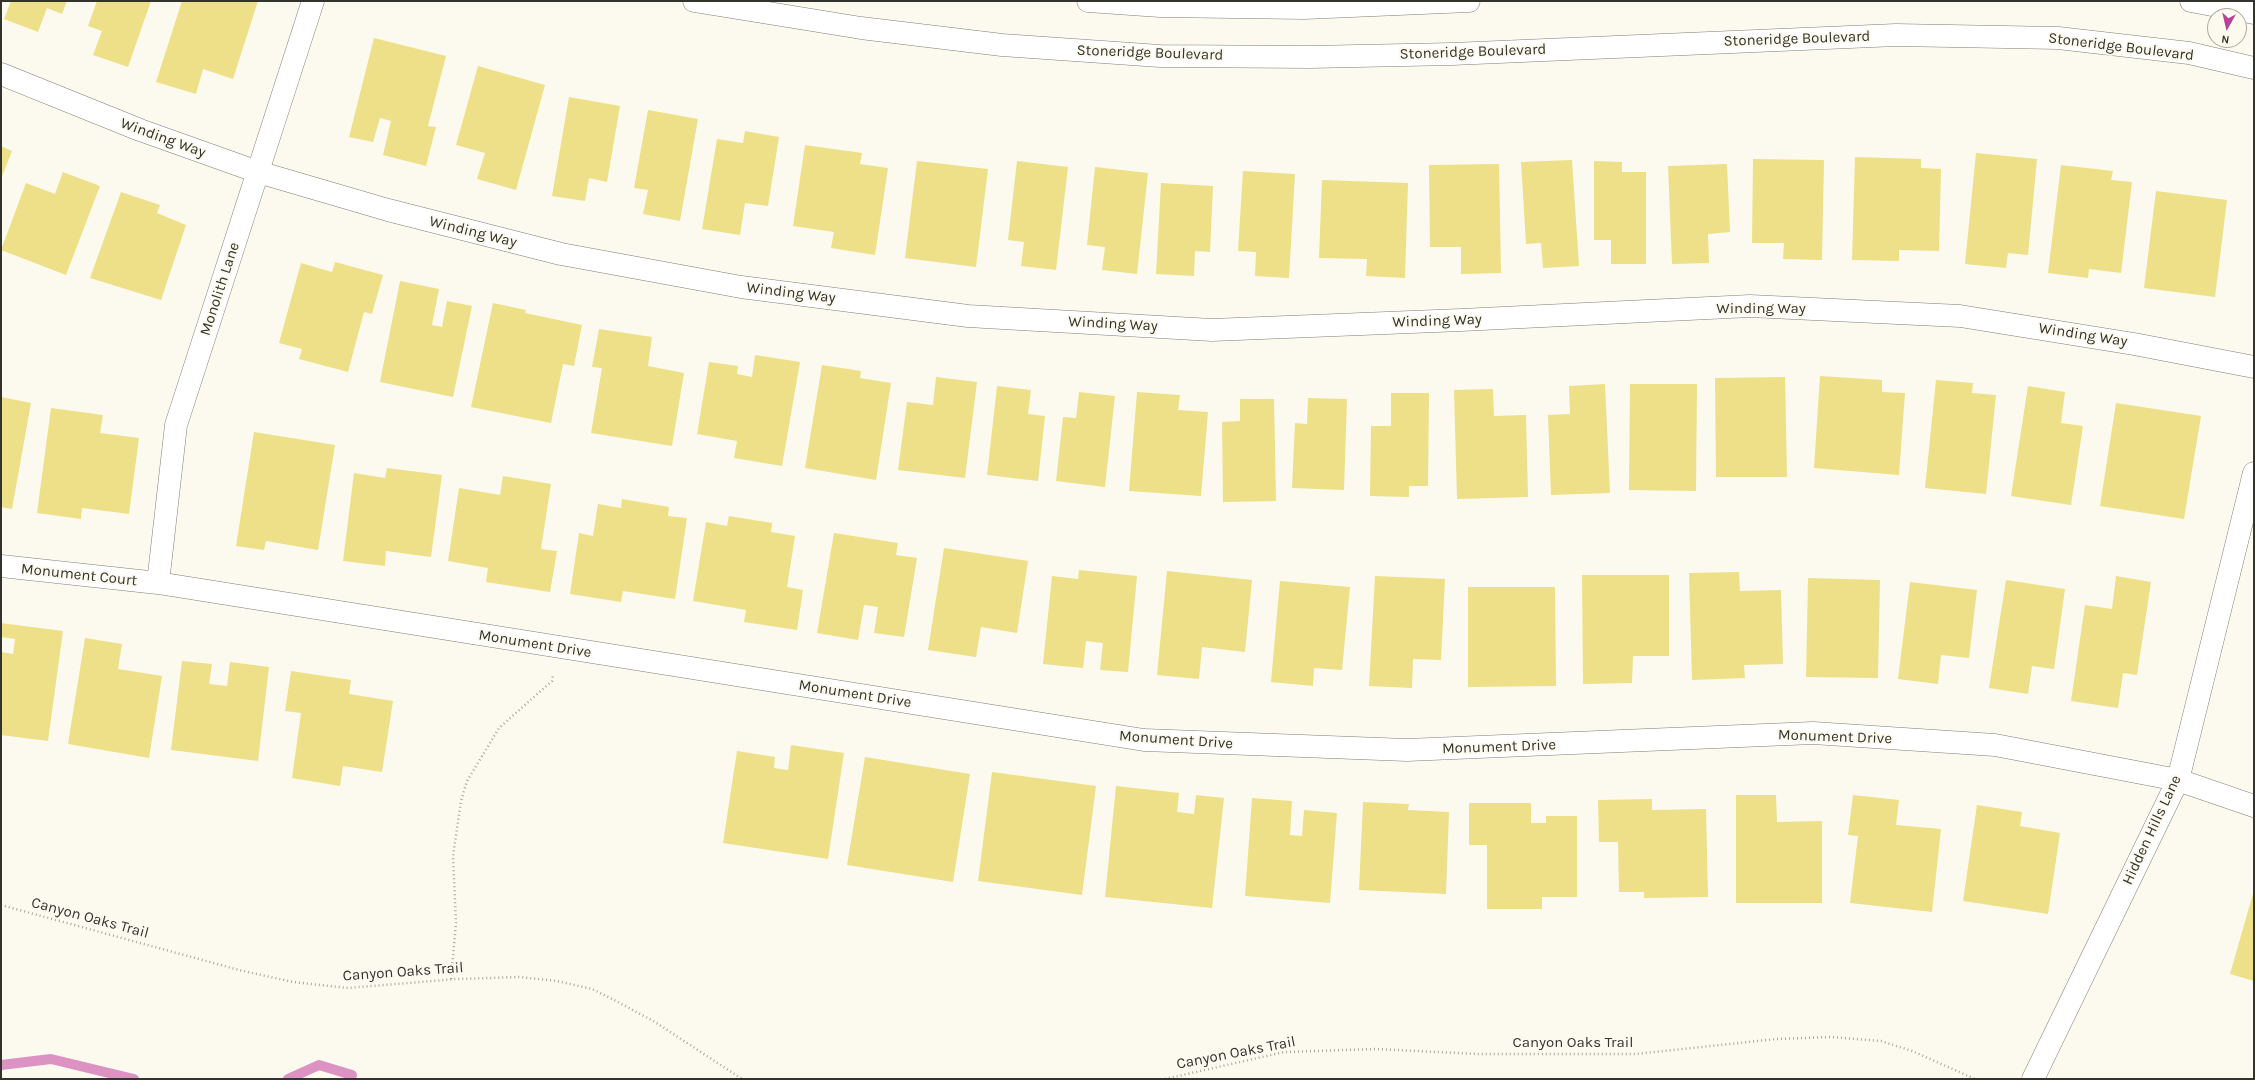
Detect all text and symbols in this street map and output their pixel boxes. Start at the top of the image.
north arrow [2207,8,2247,48]
street label: Stoneridge Boulevard [1723,27,1871,51]
street label: Stoneridge Boulevard [2047,29,2195,65]
text: N [2221,32,2230,46]
street label: Stoneridge Boulevard [1399,40,1547,64]
street label: Stoneridge Boulevard [1076,41,1224,65]
street label: Winding Way [118,114,208,162]
street label: Winding Way [427,212,519,252]
street label: Monolith Lane [196,240,244,338]
street label: Winding Way [745,279,837,307]
street label: Winding Way [1716,300,1806,318]
street label: Winding Way [1392,310,1482,332]
street label: Winding Way [1068,313,1158,335]
street label: Winding Way [2037,319,2129,351]
street label: Monument Court [20,560,138,590]
street label: Monument Drive [477,626,593,662]
street label: Monument Drive [797,676,913,712]
street label: Monument Drive [1778,726,1892,748]
street label: Monument Drive [1118,727,1234,753]
street label: Monument Drive [1442,736,1556,758]
street label: Hidden Hills Lane [2119,772,2185,888]
street label: Canyon Oaks Trail [29,894,151,942]
street label: Canyon Oaks Trail [342,959,464,985]
street label: Canyon Oaks Trail [1175,1033,1297,1073]
street label: Canyon Oaks Trail [1513,1034,1633,1052]

